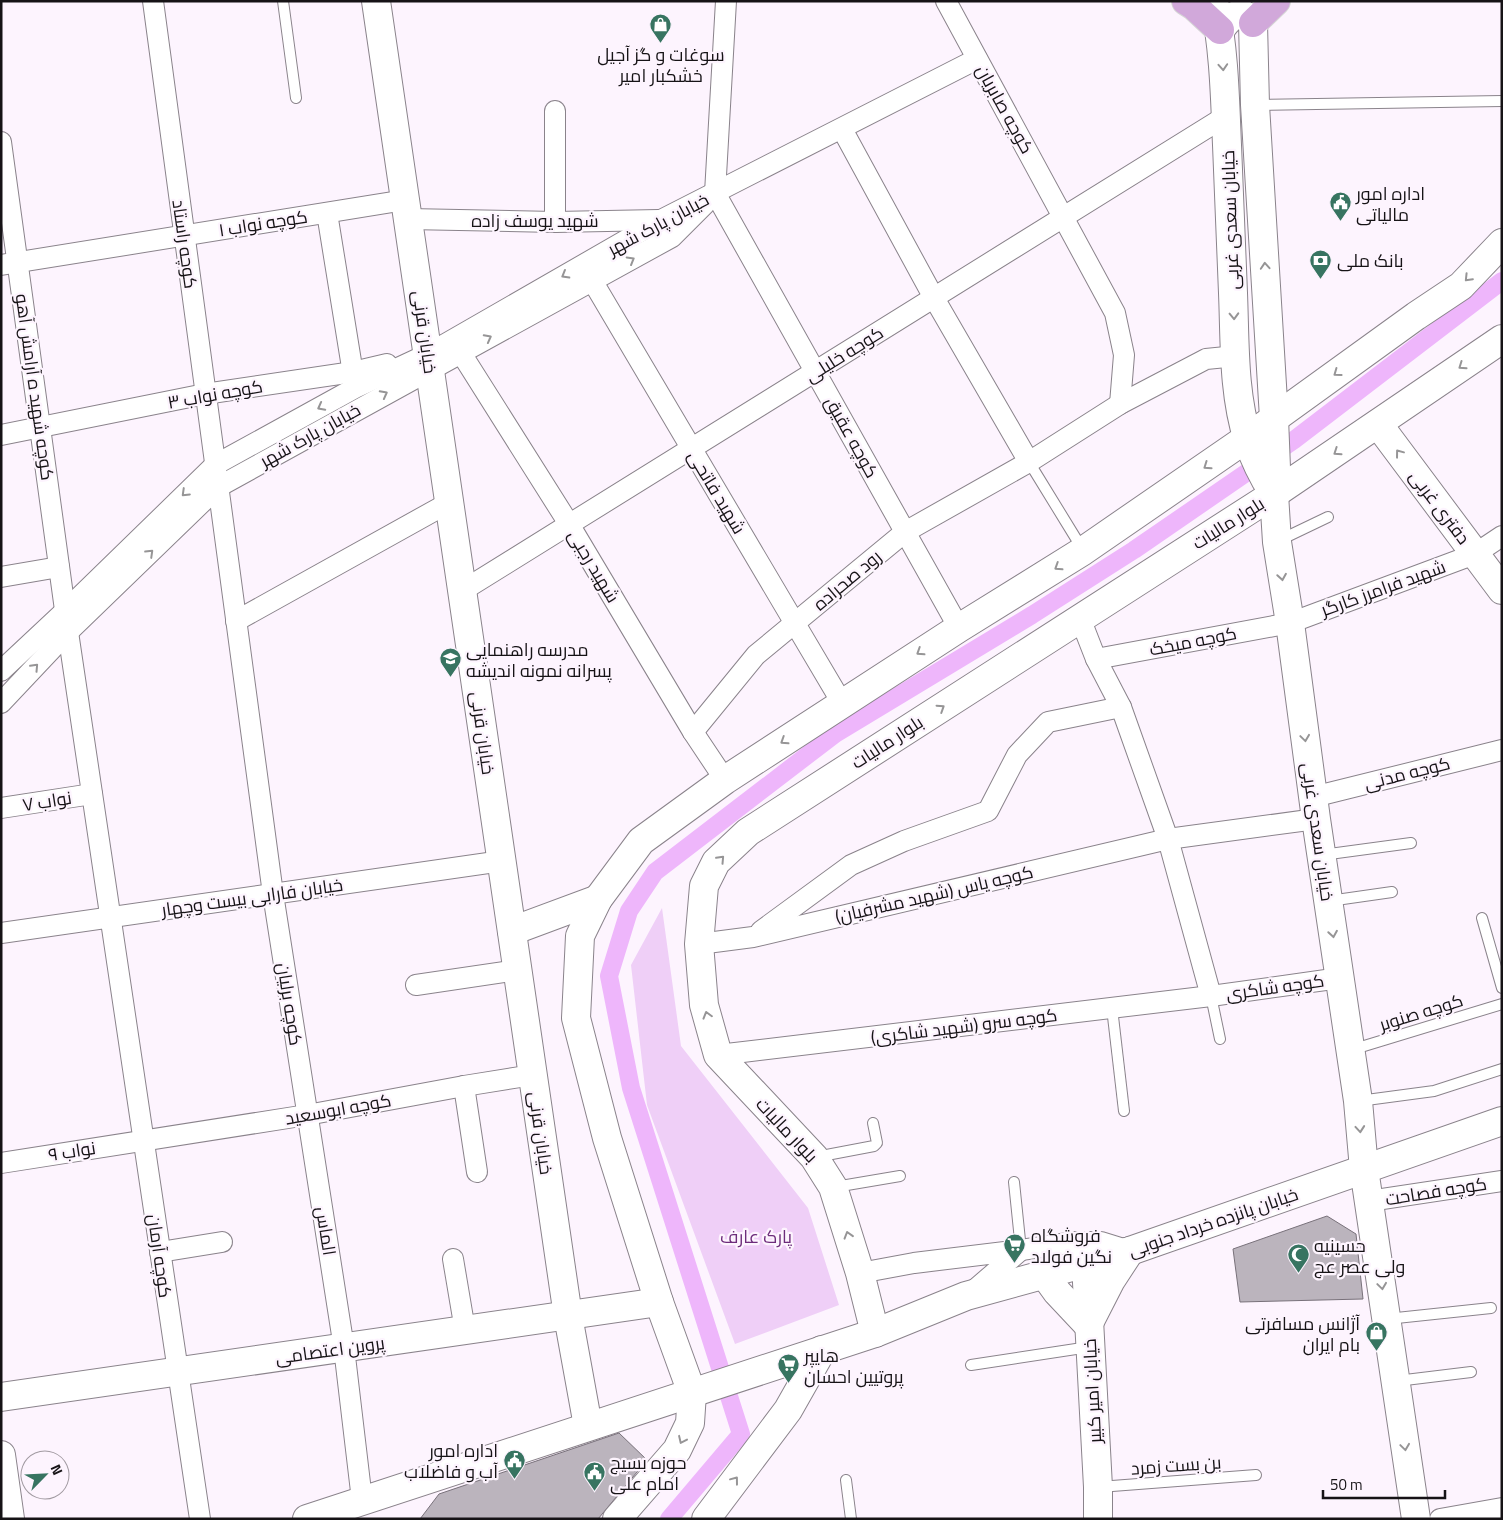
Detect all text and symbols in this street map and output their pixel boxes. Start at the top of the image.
shop icon: سوغات و گز آجیل خشکبار امیر [649,12,673,43]
place label: سوغات و گز آجیل خشکبار امیر [597,41,725,89]
street label: کوچه صابریان [969,59,1041,159]
one-way arrow [1217,63,1228,71]
street label: خیابان سعدی غربی [1214,150,1246,290]
place label: اداره امور مالیاتی [1355,180,1425,228]
street label: خیابان پارک شهر [601,186,714,263]
public building icon: اداره امور مالیاتی [1328,191,1352,222]
street label: کوچه راستاد [165,198,205,290]
street label: کوچه نواب ۱ [217,203,309,243]
street label: شهید یوسف زاده [471,207,599,234]
place label: بانک ملی [1337,247,1404,274]
bank icon: بانک ملی [1309,248,1333,279]
one-way arrow [626,257,635,267]
one-way arrow [1260,261,1271,269]
one-way arrow [561,269,570,279]
one-way arrow [1465,272,1474,281]
street label: خیابان قرنی [406,289,444,375]
street label: کوچه شهید ه آرامش آهو [9,292,61,482]
one-way arrow [1229,313,1239,321]
street label: کوچه خلیلی [799,319,889,389]
one-way arrow [483,334,492,344]
one-way arrow [1458,360,1467,369]
one-way arrow [1333,367,1343,376]
street label: کوچه نواب ۳ [165,372,265,416]
one-way arrow [379,390,388,400]
street label: کوچه عقیق [818,391,886,483]
street label: خیابان پارک شهر [254,396,365,474]
one-way arrow [318,401,327,411]
street label: شهید فاتحی [681,445,753,539]
one-way arrow [1333,446,1343,455]
one-way arrow [1396,449,1405,459]
one-way arrow [1203,460,1213,469]
street label: دفتری غربی [1403,464,1477,550]
one-way arrow [182,487,191,496]
street label: بلوار مالیات [1187,490,1269,556]
street label: شهید رجبی [561,524,627,608]
street label: رود صحراده [807,543,887,617]
one-way arrow [144,550,153,559]
street label: شهید فرامرز کارگر [1316,553,1449,623]
one-way arrow [1055,561,1064,570]
one-way arrow [1277,573,1287,582]
street label: کوچه میخک [1147,619,1239,663]
place label: مدرسه راهنمایی پسرانه نمونه اندیشه [466,636,612,684]
one-way arrow [916,646,925,656]
school or university icon: مدرسه راهنمایی پسرانه نمونه اندیشه [438,647,462,678]
one-way arrow [29,664,38,673]
street label: خیابان قرنی [464,690,502,776]
one-way arrow [935,704,944,714]
street label: بلوار مالیات [846,709,928,775]
one-way arrow [780,735,789,744]
one-way arrow [1299,735,1310,743]
street label: کوچه مدنی [1361,749,1453,797]
street label: خیابان سعدی غربی [1295,761,1341,903]
street label: نواب ۷ [20,784,74,818]
one-way arrow [715,855,724,864]
street label: کوچه یاس (شهید مشرفیان) [832,858,1036,930]
street label: خیابان فارابی بیست وچهار [158,871,345,923]
one-way arrow [1327,930,1338,938]
street label: کوچه برلیان [270,961,310,1047]
street label: کوچه شاکری [1224,967,1326,1007]
street label: کوچه صنوبر [1375,986,1466,1038]
street label: کوچه سرو (شهید شاکری) [869,1001,1059,1051]
one-way arrow [702,1012,712,1020]
street label: کوچه ابوسعید [283,1086,393,1132]
street label: خیابان قرنی [522,1090,560,1176]
street label: بلوار مالیات [750,1091,824,1169]
one-way arrow [1354,1126,1365,1134]
street label: نواب ۹ [46,1134,98,1168]
street label: کوچه فصاحت [1383,1170,1489,1212]
street label: خیابان پانزده خرداد جنوبی [1124,1180,1302,1264]
street label: الماس [309,1205,343,1257]
street label: کوچه آرمان [141,1212,179,1300]
place label: فروشگاه نگین فولاد [1031,1222,1112,1270]
park label: پارک عارف [720,1223,792,1250]
one-way arrow [843,1232,853,1240]
place label: حسینیه ولی عصر عج [1314,1232,1405,1280]
supermarket icon: فروشگاه نگین فولاد [1003,1233,1027,1264]
mosque icon: حسینیه ولی عصر عج [1286,1243,1310,1274]
one-way arrow [1376,1282,1387,1290]
place label: آژانس مسافرتی بام ایران [1245,1310,1360,1358]
shop icon: آژانس مسافرتی بام ایران [1364,1321,1388,1352]
street label: پروین اعتصامی [274,1329,387,1371]
street label: خیابان امیر کبیر [1076,1338,1108,1445]
place label: هایپر پروتیین احسان [803,1342,904,1390]
supermarket icon: هایپر پروتیین احسان [776,1353,800,1384]
one-way arrow [678,1435,688,1444]
place label: اداره امور آب و فاضلاب [404,1437,498,1485]
one-way arrow [1399,1443,1410,1451]
public building icon: اداره امور آب و فاضلاب [502,1448,526,1479]
street label: بن بست زمرد [1130,1448,1222,1482]
place label: حوزه بسیج امام علی [610,1449,686,1497]
north arrow [20,1450,70,1500]
public building icon: حوزه بسیج امام علی [582,1460,606,1491]
text: N [46,1461,69,1478]
scale bar [1323,1468,1446,1500]
text: 50 m [1330,1473,1363,1496]
one-way arrow [730,1477,738,1486]

